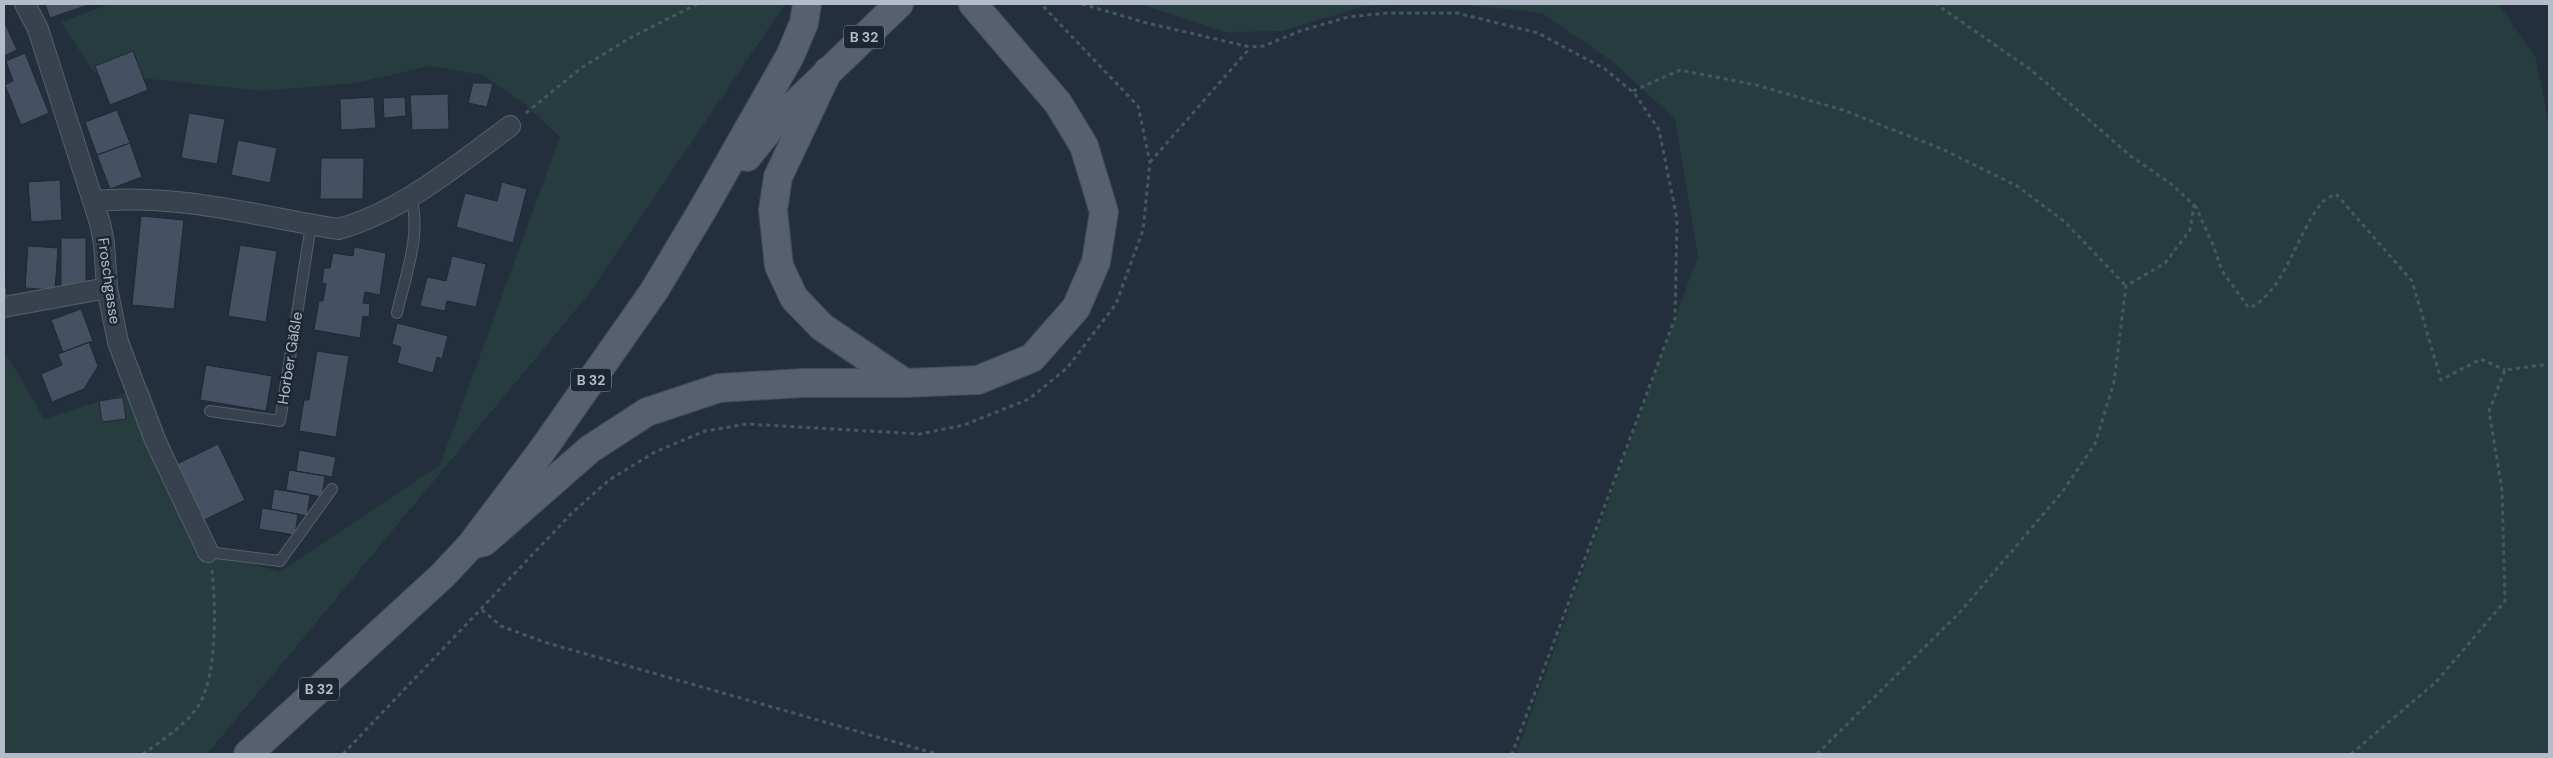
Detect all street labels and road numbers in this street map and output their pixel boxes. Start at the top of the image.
road number: B 32 [844,26,884,48]
street label: Froschgasse [93,237,125,325]
street label: Horber Gäßle [273,310,307,406]
road number: B 32 [571,368,611,392]
road number: B 32 [299,678,339,701]

